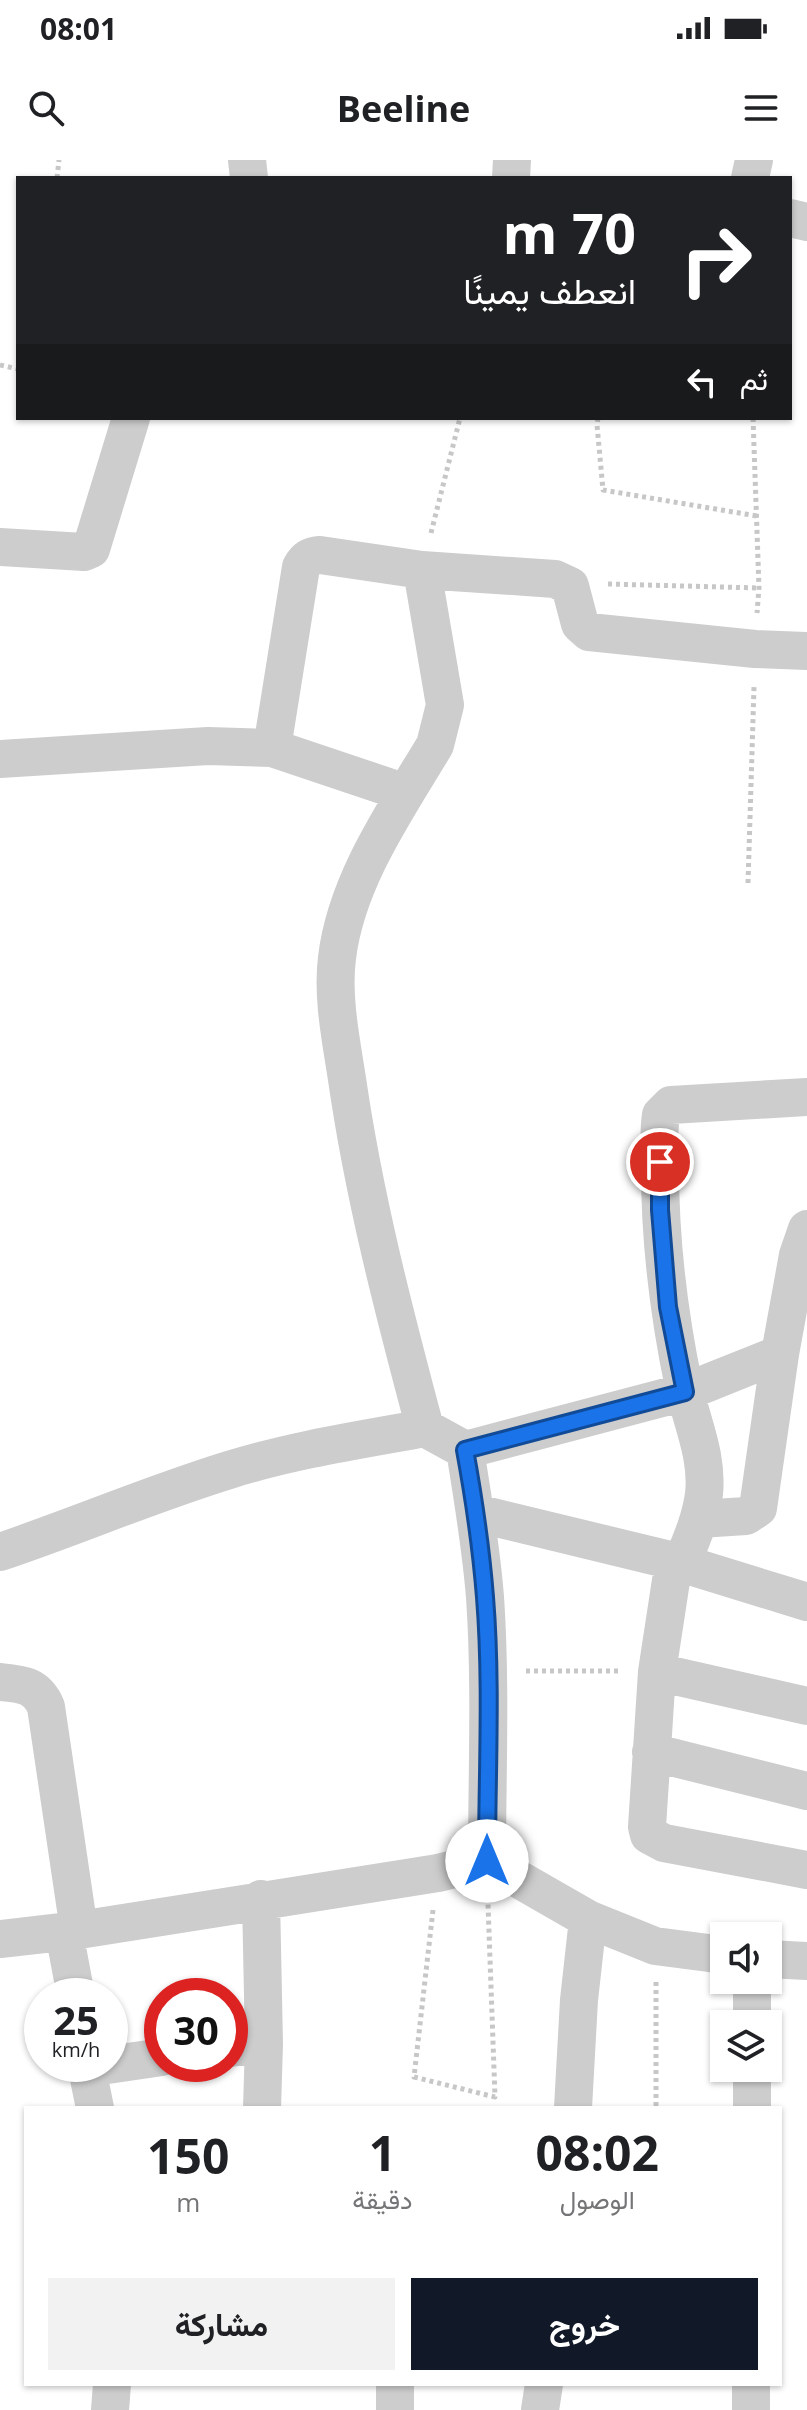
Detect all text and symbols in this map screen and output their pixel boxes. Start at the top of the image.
text: 08:01 [40,8,117,49]
text: Beeline [337,84,470,133]
icon: search [24,86,68,130]
icon: menu [739,86,783,130]
text: 70 m [502,194,636,270]
icon: right [664,208,768,312]
text: انعطف يمينًا [463,266,636,315]
text: ثم [740,358,768,399]
icon: left [680,360,724,404]
pin [626,1128,694,1196]
icon: arrive [638,1140,682,1184]
position arrow [445,1819,529,1903]
map controls [710,1922,782,2082]
button: sound [710,1922,782,1994]
speed limit sign: 30 [144,1978,248,2082]
text: 25 [53,1992,99,2047]
button: layers [710,2010,782,2082]
text: km/h [52,2036,100,2063]
text: 1 [369,2120,396,2185]
text: 08:02 [536,2120,659,2185]
text: 150 [147,2123,229,2188]
text: دقيقة [352,2181,413,2217]
text: الوصول [560,2181,635,2217]
text: m [176,2184,200,2220]
button: مشاركة [48,2278,395,2370]
button: خروج [411,2278,758,2370]

